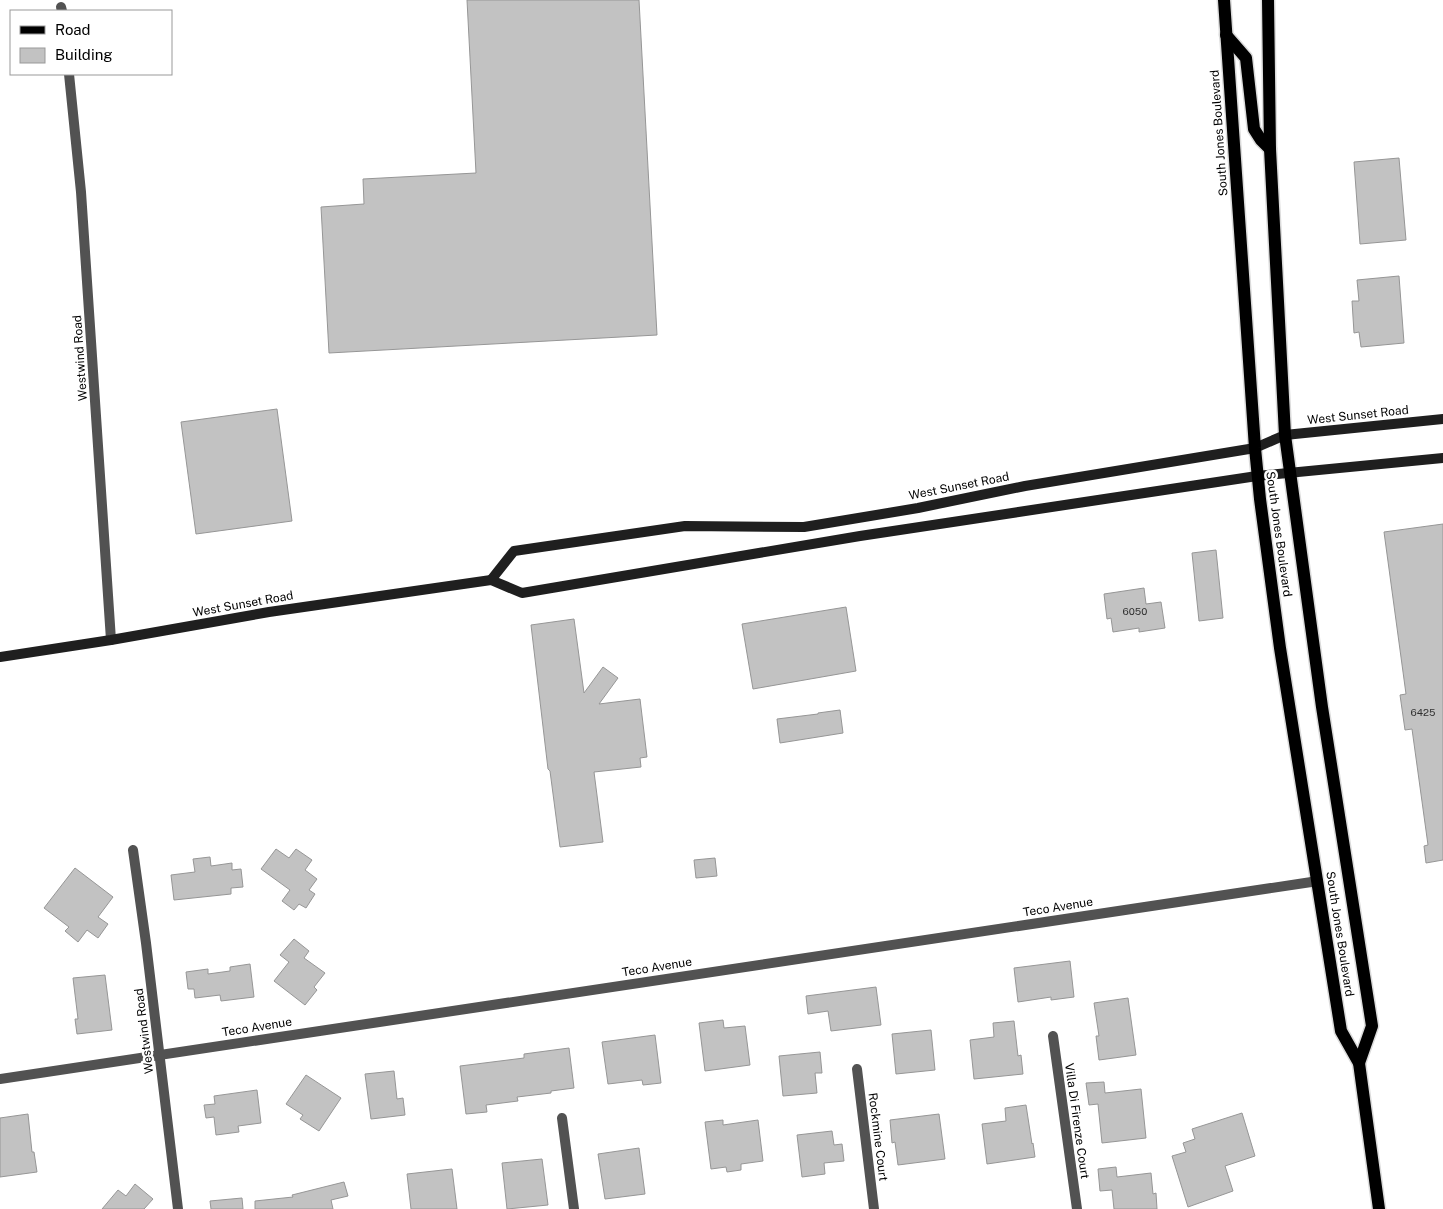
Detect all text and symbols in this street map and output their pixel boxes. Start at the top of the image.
legend [10,10,172,75]
text: Road [55,21,91,38]
text: Building [55,46,113,63]
street label: South Jones Boulevard [1208,69,1230,197]
street label: Westwind Road [70,315,90,401]
street label: West Sunset Road [1307,403,1409,427]
street label: West Sunset Road [908,469,1010,503]
street label: South Jones Boulevard [1263,470,1295,598]
street label: West Sunset Road [192,588,294,620]
house number: 6050 [1123,605,1147,617]
house number: 6425 [1411,706,1435,718]
street label: South Jones Boulevard [1323,870,1357,998]
street label: Teco Avenue [1022,895,1094,919]
street label: Teco Avenue [621,955,693,979]
street label: Westwind Road [132,987,156,1075]
street label: Teco Avenue [221,1015,293,1039]
street label: Villa Di Firenze Court [1062,1062,1092,1180]
street label: Rockmine Court [866,1092,890,1182]

